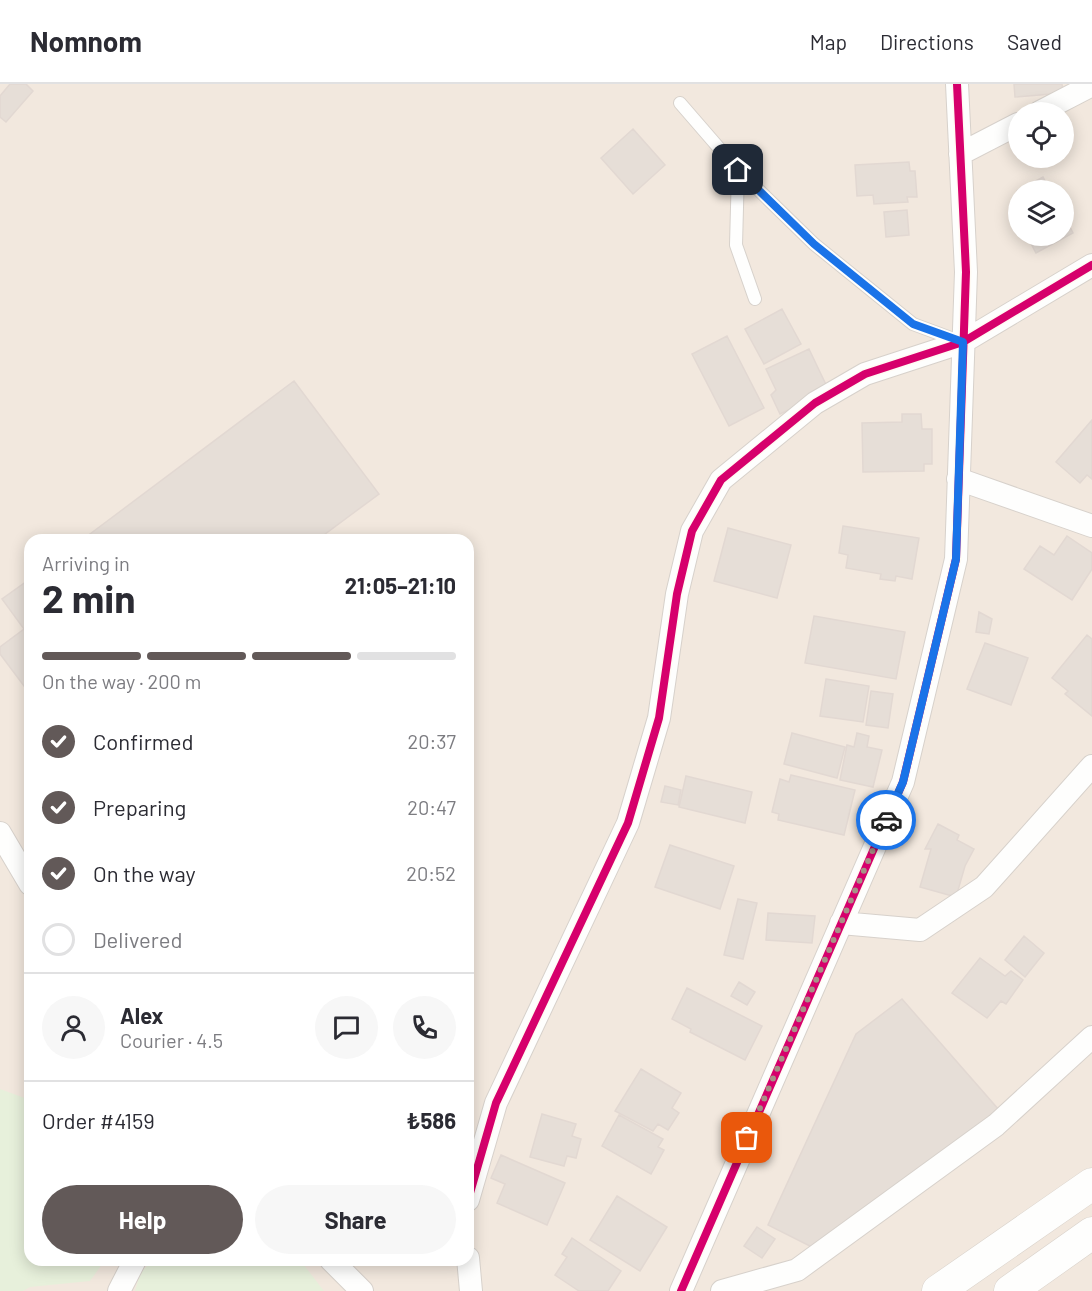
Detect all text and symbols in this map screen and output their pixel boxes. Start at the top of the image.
text: Nomnom [30,24,142,58]
text: Map [810,29,847,54]
text: Directions [880,29,974,54]
text: Saved [1007,29,1062,54]
map controls [1008,102,1074,246]
button: locate [1008,102,1074,168]
pin [712,144,763,195]
icon: home [721,153,754,186]
button: layers [1008,180,1074,246]
text: Arriving in [42,551,130,575]
text: 21:05–21:10 [345,572,456,598]
text: 2 min [42,574,135,621]
text: On the way · 200 m [42,669,201,693]
icon: check [42,725,75,758]
text: Confirmed [93,728,193,754]
text: 20:37 [407,729,456,753]
courier [856,790,916,850]
icon: check [42,791,75,824]
text: Preparing [93,794,186,820]
text: 20:47 [407,795,456,819]
icon: car [870,804,903,837]
icon: check [42,857,75,890]
text: On the way [93,860,196,886]
text: 20:52 [406,861,456,885]
text: Delivered [93,926,182,952]
button: person [42,996,105,1059]
button: chat [315,996,378,1059]
button: phone [393,996,456,1059]
text: Alex [120,1002,163,1028]
text: Courier · 4.5 [120,1028,223,1052]
text: Order #4159 [42,1107,155,1133]
text: ₺586 [406,1107,456,1133]
pin [721,1112,772,1163]
icon: bag [730,1121,763,1154]
button: Help [42,1185,243,1254]
button: Share [255,1185,456,1254]

